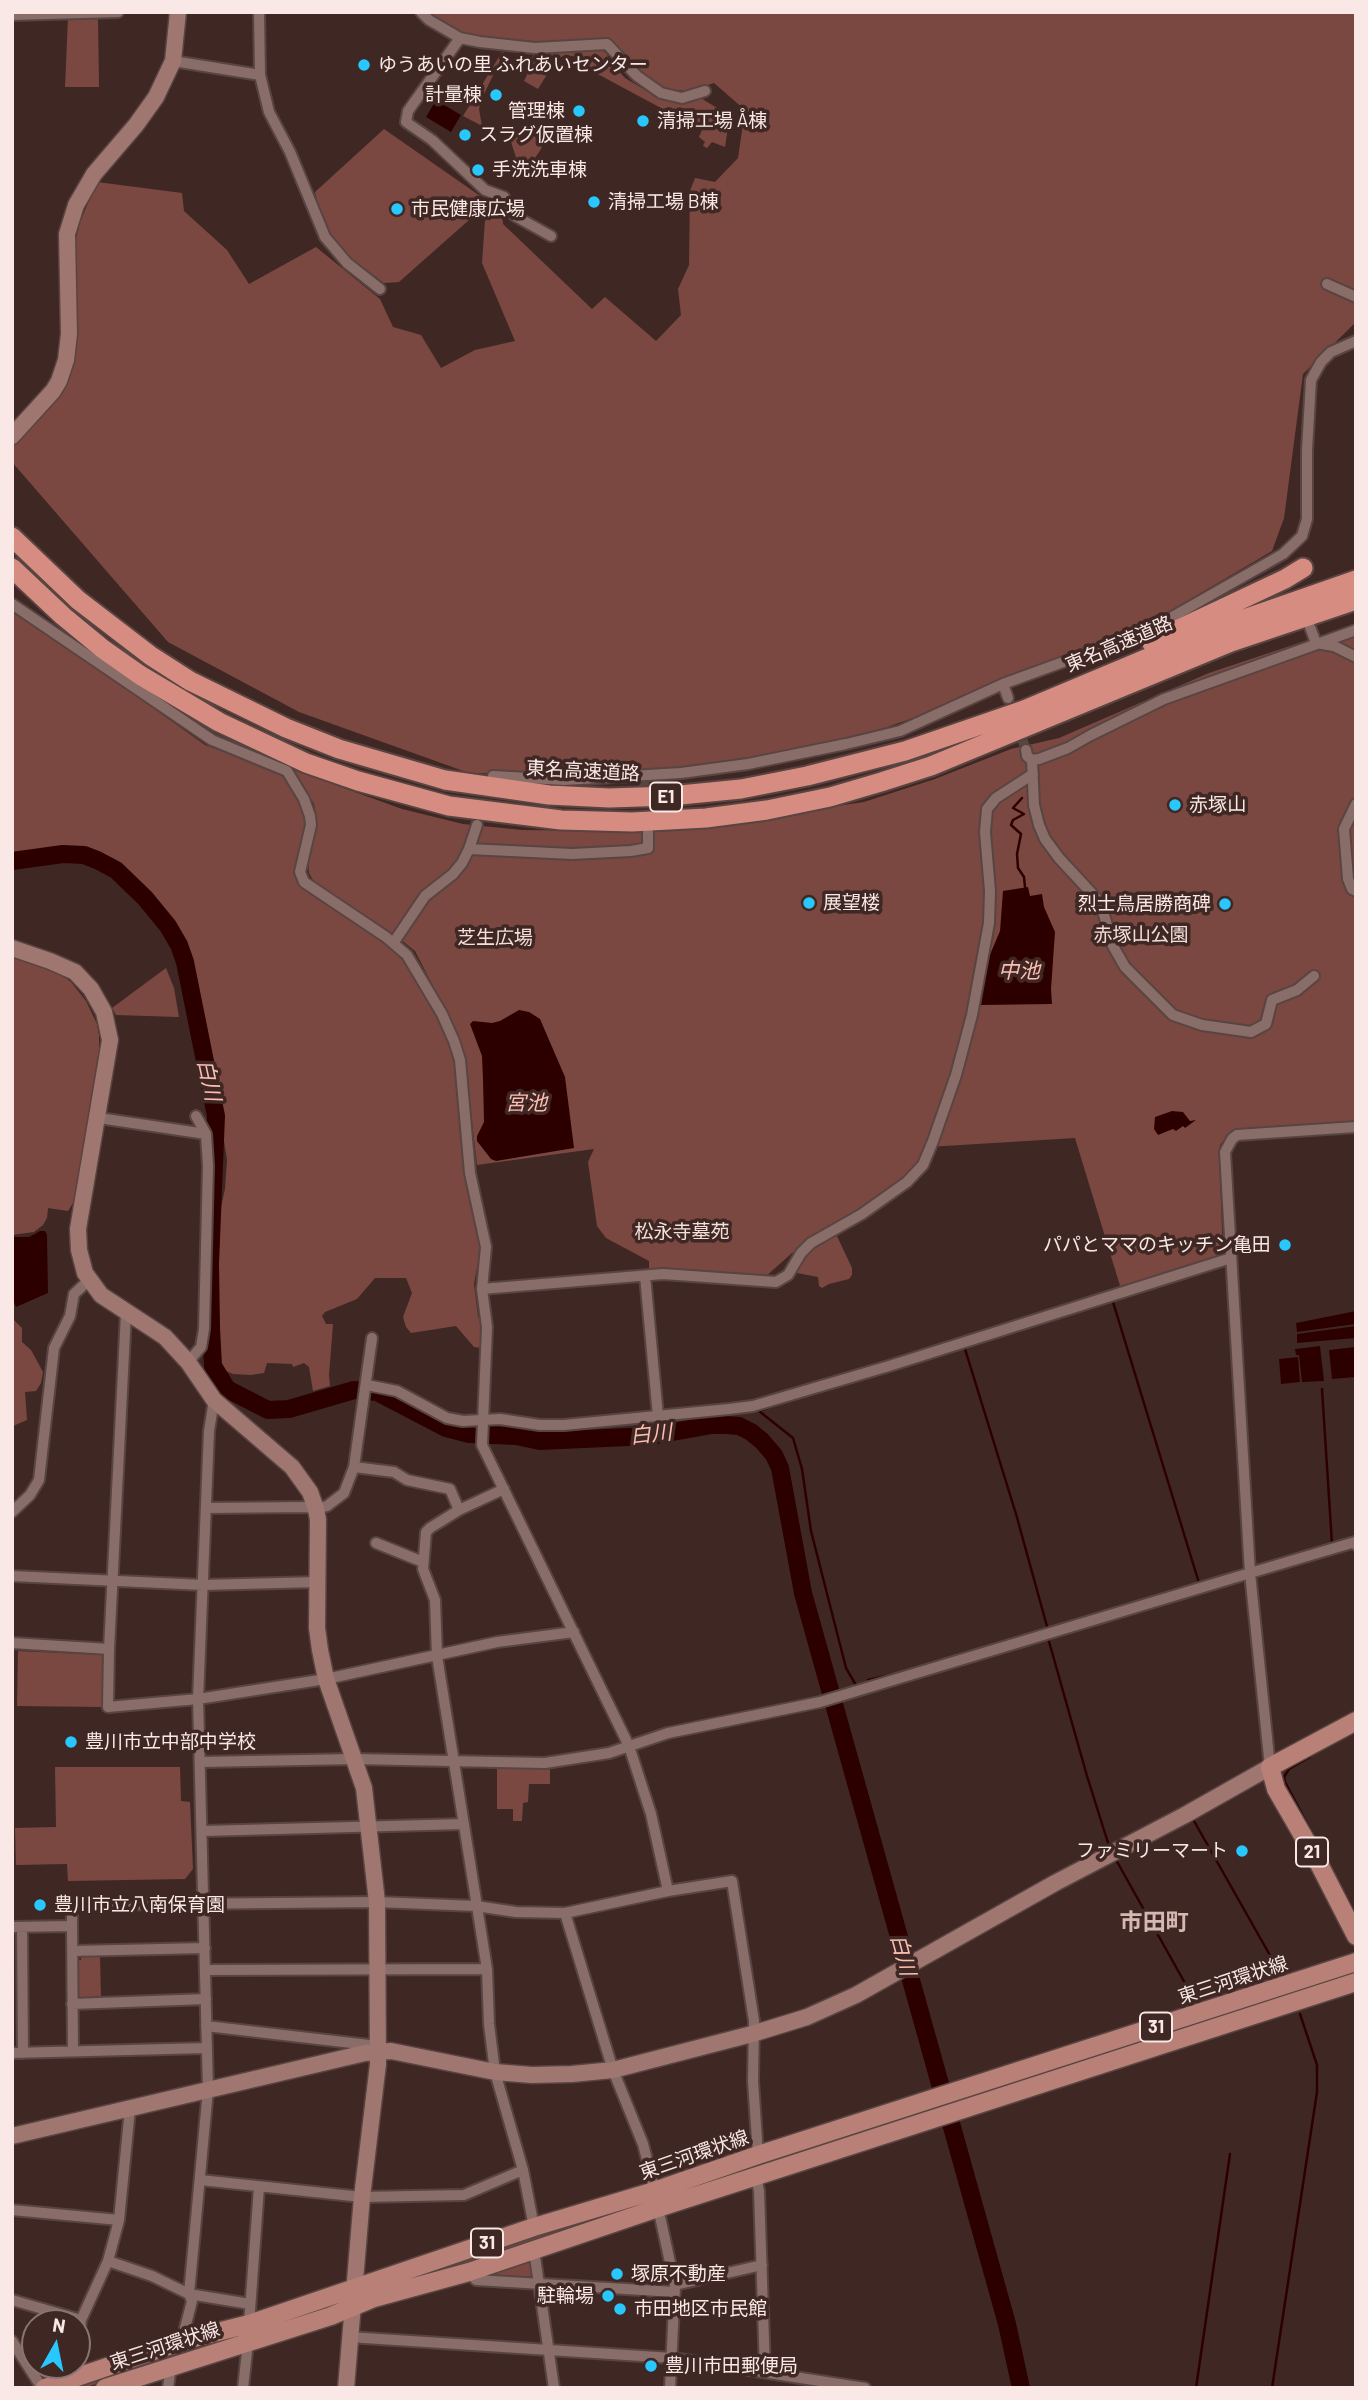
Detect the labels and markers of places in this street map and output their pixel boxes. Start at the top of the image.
place label: ゆうあいの里 ふれあいセンター [378,54,648,76]
marker: ゆうあいの里 ふれあいセンター [356,57,372,73]
place label: 計量棟 [425,84,482,106]
marker: 計量棟 [488,87,504,103]
place label: 管理棟 [508,100,565,122]
marker: 管理棟 [571,103,587,119]
place label: 清掃工場 Å棟 [657,110,767,132]
marker: 清掃工場 Å棟 [635,113,651,129]
place label: スラグ仮置棟 [479,124,593,146]
marker: スラグ仮置棟 [457,127,473,143]
place label: 手洗洗車棟 [492,159,587,181]
marker: 手洗洗車棟 [470,162,486,178]
place label: 清掃工場 B棟 [608,191,719,213]
marker: 清掃工場 B棟 [586,194,602,210]
place label: 市民健康広場 [411,198,525,220]
marker: 市民健康広場 [389,201,405,217]
place label: 赤塚山 [1189,794,1246,816]
marker: 赤塚山 [1167,797,1183,813]
place label: 展望楼 [823,892,880,914]
place label: 烈士鳥居勝商碑 [1078,893,1211,915]
marker: 展望楼 [801,895,817,911]
marker: 烈士鳥居勝商碑 [1217,896,1233,912]
place label: パパとママのキッチン亀田 [1043,1234,1271,1256]
marker: パパとママのキッチン亀田 [1277,1237,1293,1253]
place label: 豊川市立中部中学校 [85,1731,256,1753]
marker: 豊川市立中部中学校 [63,1734,79,1750]
place label: ファミリーマート [1076,1840,1228,1862]
marker: ファミリーマート [1234,1843,1250,1859]
place label: 豊川市立八南保育園 [54,1894,225,1916]
marker: 豊川市立八南保育園 [32,1897,48,1913]
place label: 塚原不動産 [631,2263,726,2285]
marker: 塚原不動産 [609,2266,625,2282]
place label: 駐輪場 [537,2285,594,2307]
marker: 駐輪場 [600,2288,616,2304]
place label: 市田地区市民館 [634,2298,767,2320]
marker: 市田地区市民館 [612,2301,628,2317]
place label: 豊川市田郵便局 [665,2355,798,2377]
marker: 豊川市田郵便局 [643,2358,659,2374]

